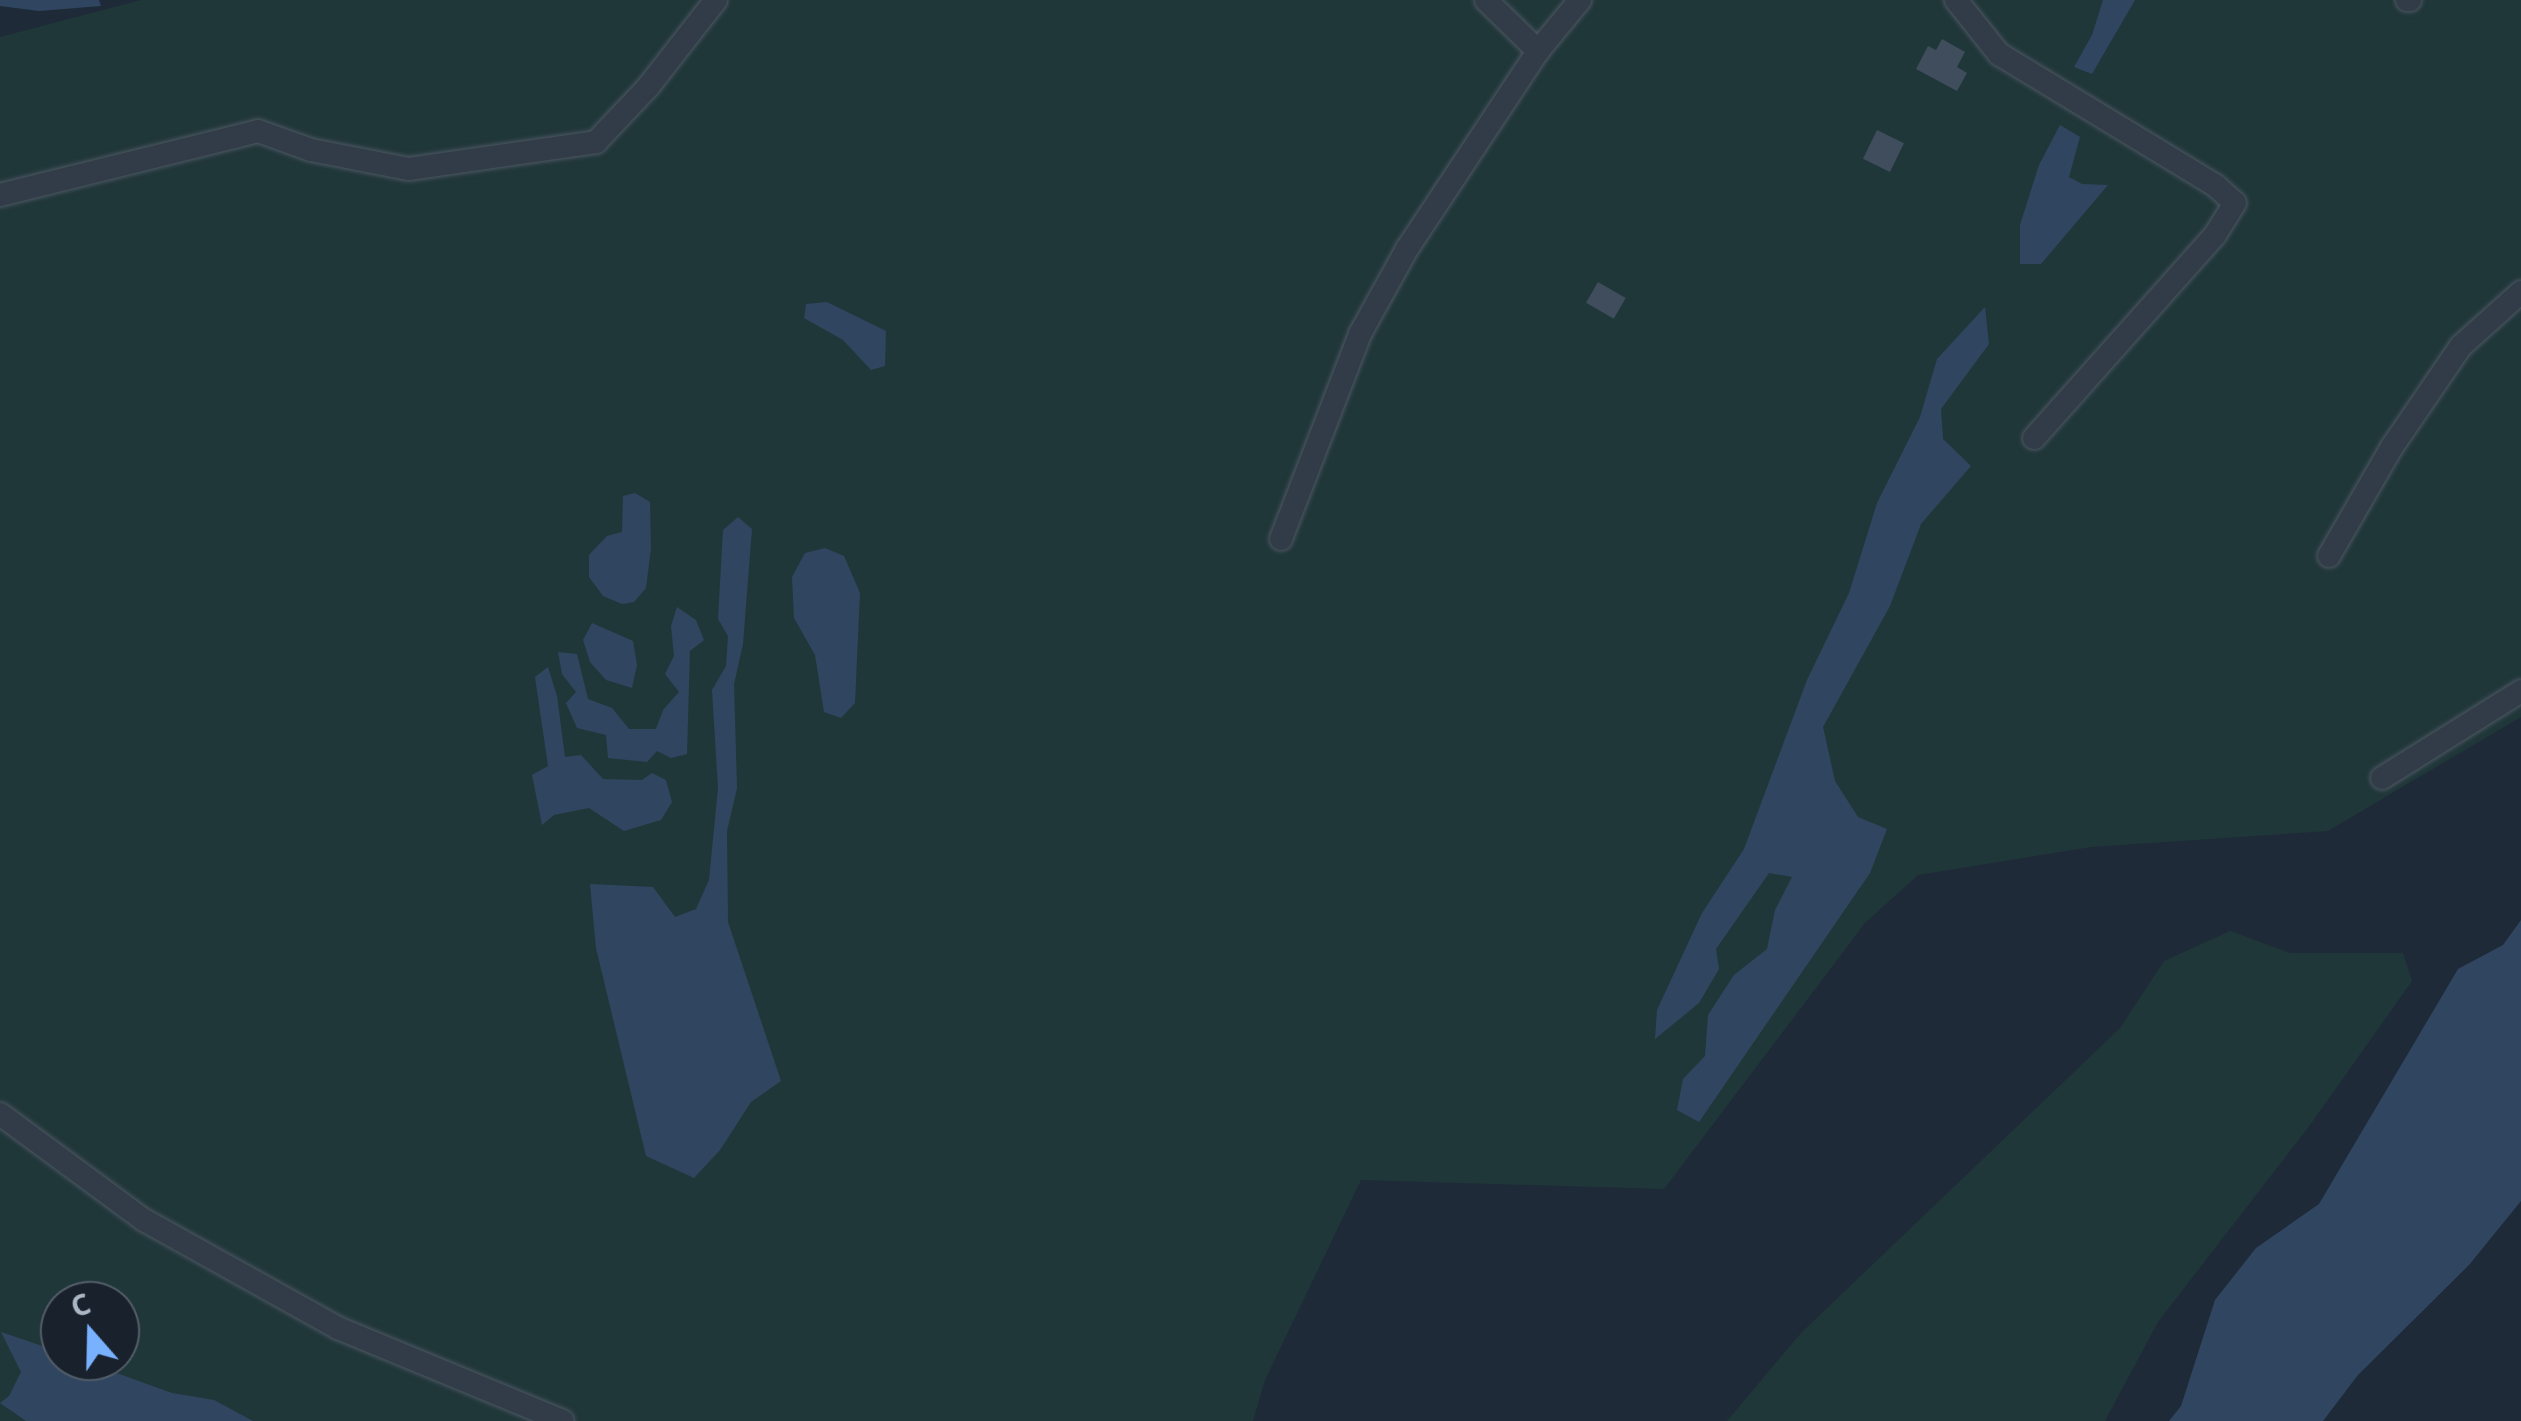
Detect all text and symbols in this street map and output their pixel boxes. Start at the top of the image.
north arrow [40,1281,140,1381]
text: С [65,1284,95,1326]

